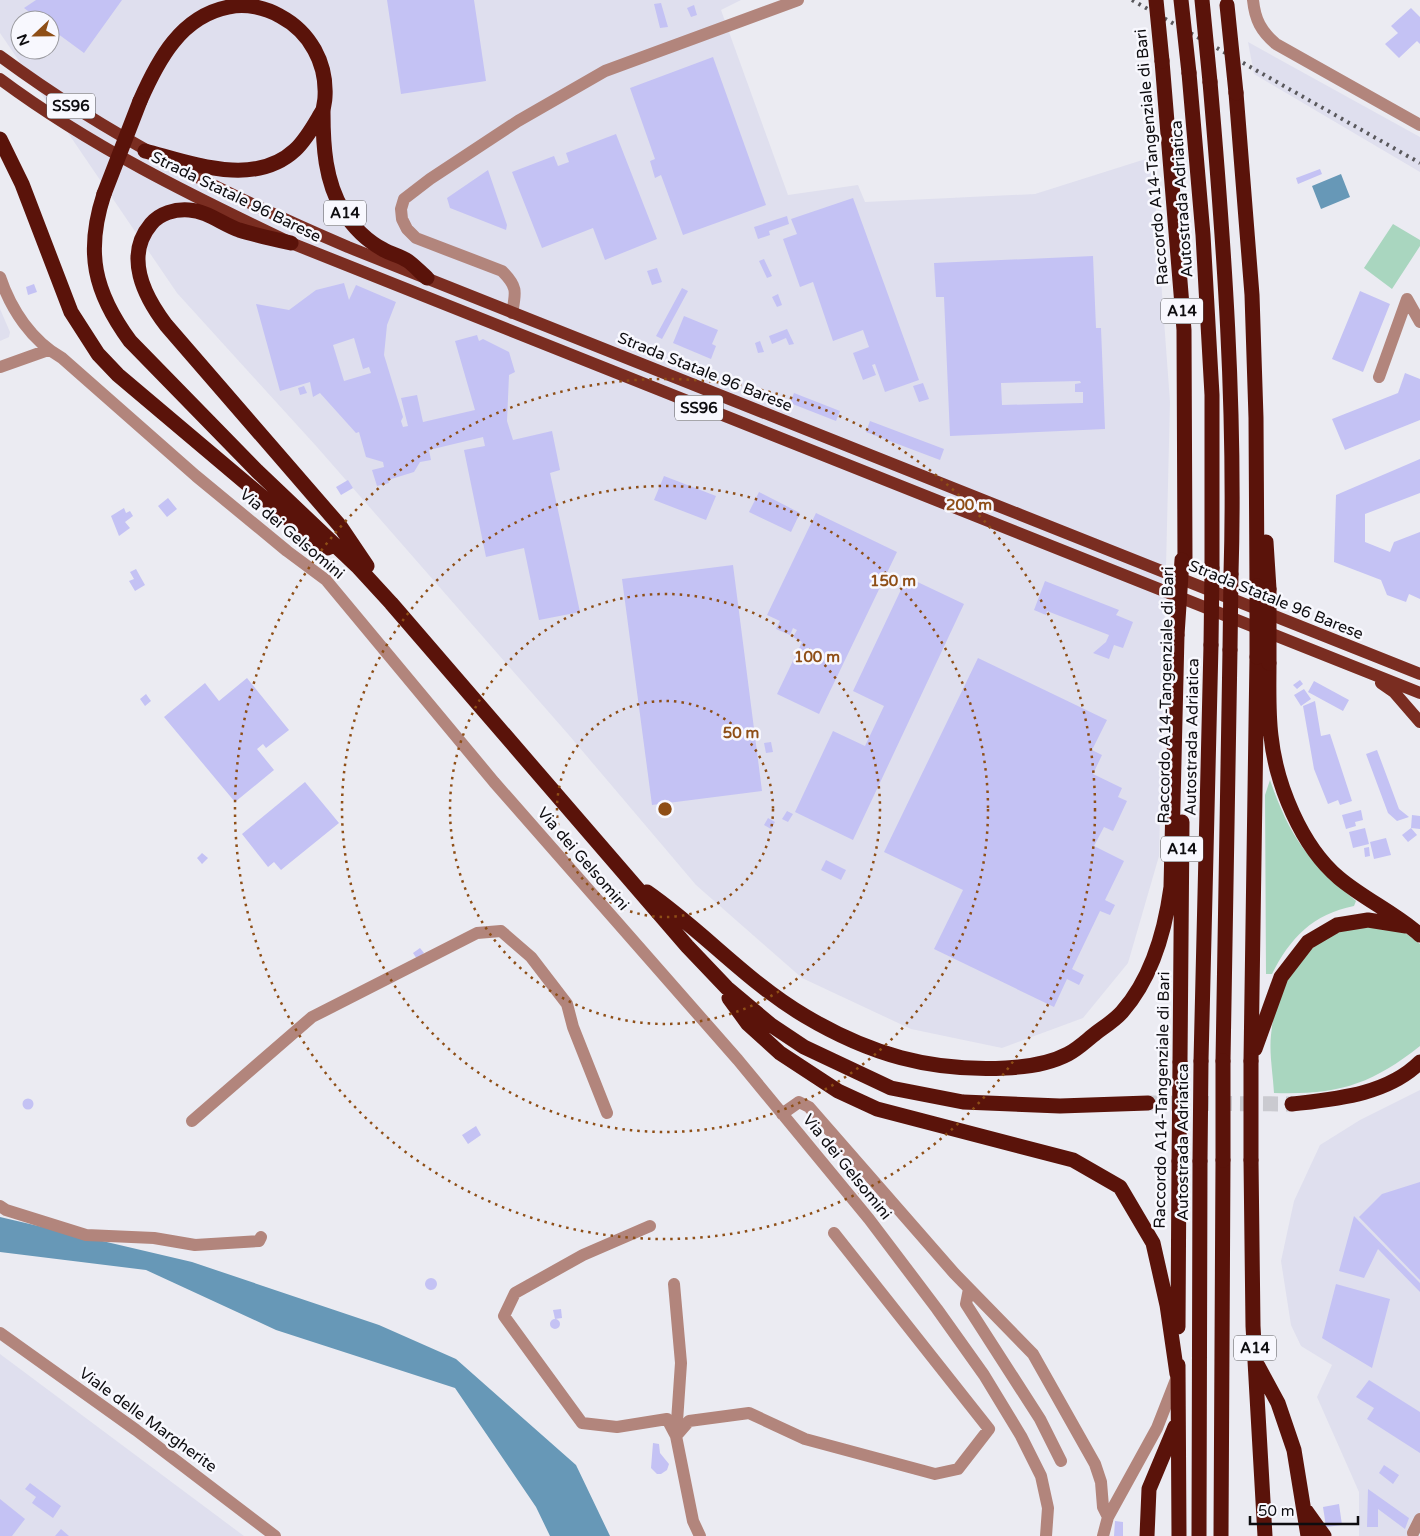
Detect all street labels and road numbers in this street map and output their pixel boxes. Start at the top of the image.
street label: Raccordo A14-Tangenziale di Bari [1131,28,1173,286]
road number: SS96 [47,94,95,118]
street label: Autostrada Adriatica [1167,120,1197,278]
street label: Strada Statale 96 Barese [148,147,324,247]
road number: A14 [324,200,366,226]
road number: A14 [1161,298,1203,324]
street label: Strada Statale 96 Barese [615,328,795,416]
road number: SS96 [675,396,723,420]
street label: Via dei Gelsomini [236,484,348,584]
street label: Strada Statale 96 Barese [1186,556,1366,644]
street label: Raccordo A14-Tangenziale di Bari [1154,566,1178,824]
street label: Autostrada Adriatica [1181,658,1203,816]
street label: Via dei Gelsomini [533,803,633,915]
road number: A14 [1161,836,1203,862]
street label: Raccordo A14-Tangenziale di Bari [1150,971,1174,1229]
street label: Autostrada Adriatica [1173,1063,1193,1221]
street label: Via dei Gelsomini [798,1110,896,1224]
road number: A14 [1234,1336,1276,1360]
street label: Viale delle Margherite [75,1363,221,1477]

